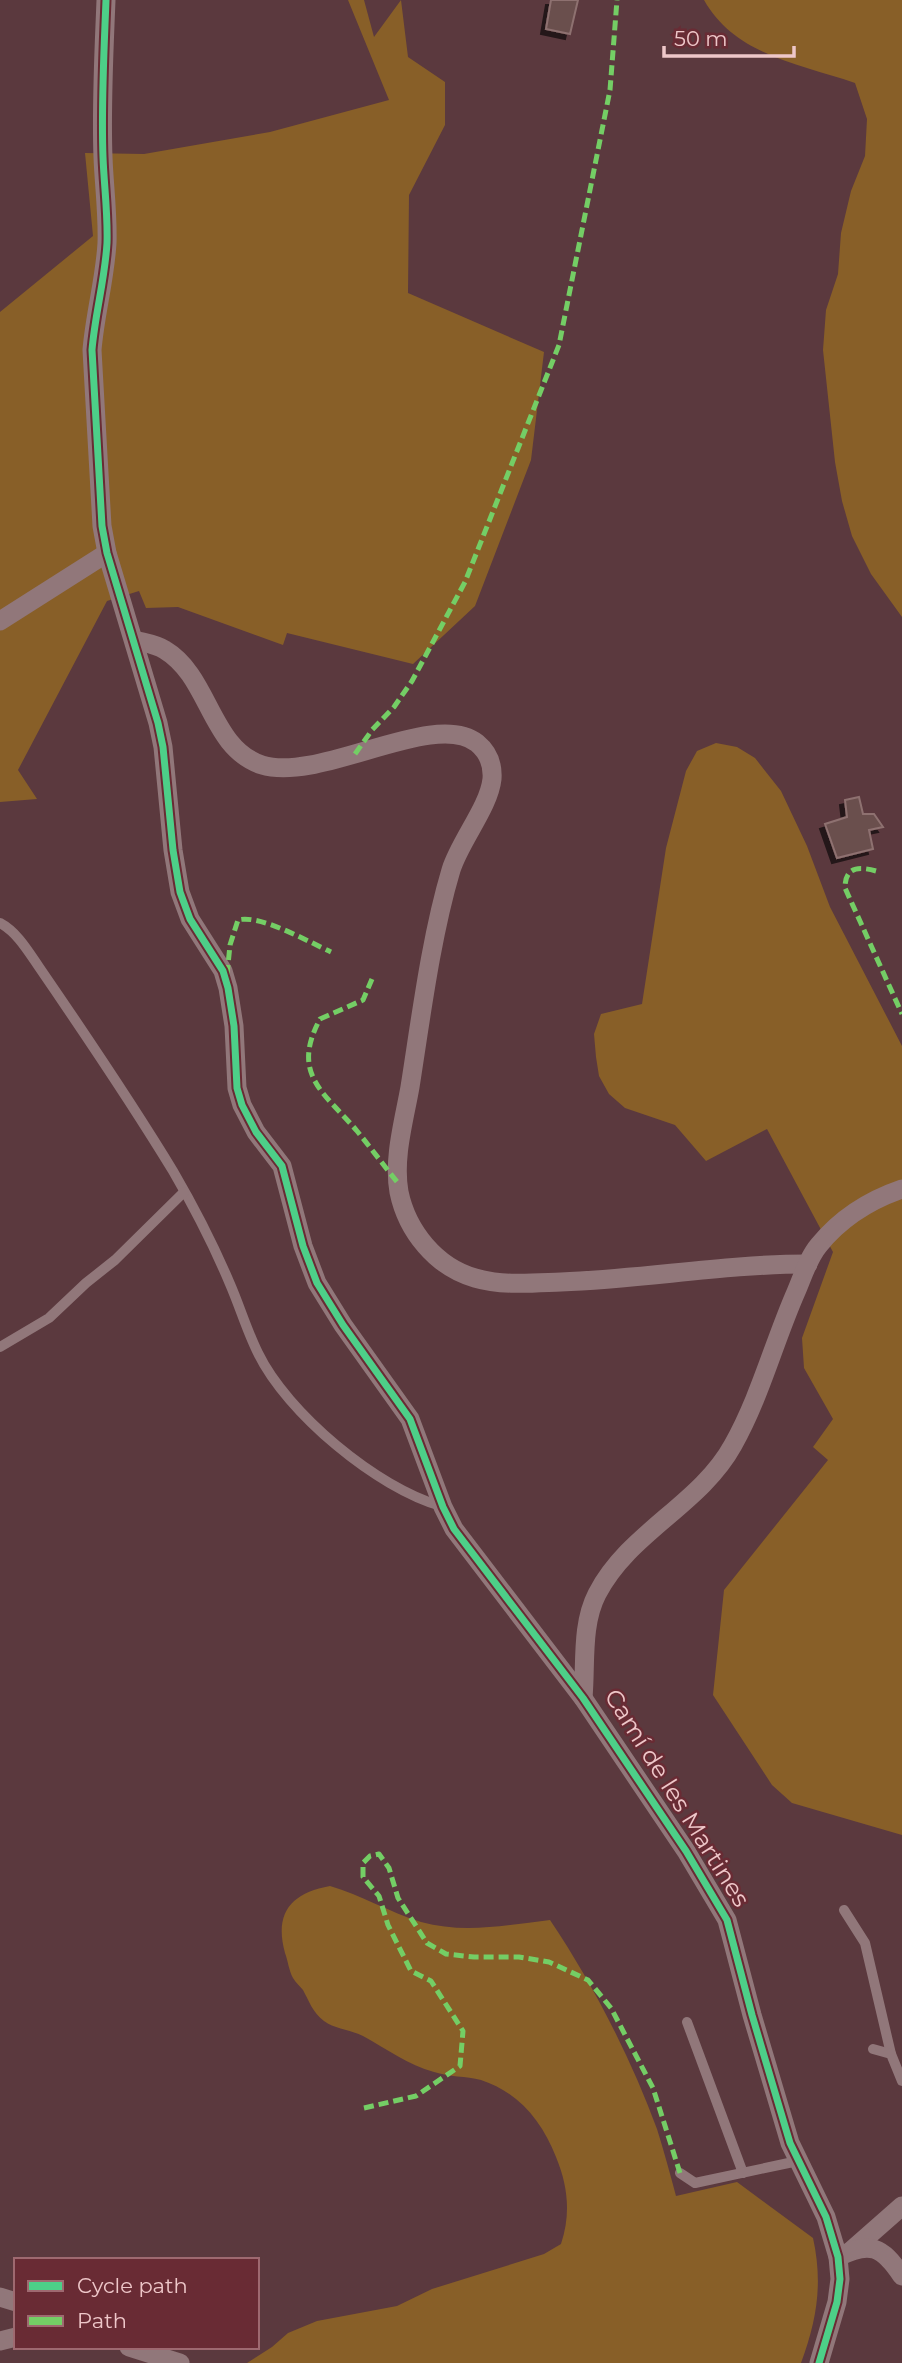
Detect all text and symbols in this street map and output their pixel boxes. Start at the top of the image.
scale bar [664,14,794,58]
text: 50 m [674,26,728,51]
street label: Camí de les Martines [599,1684,756,1912]
legend [14,2258,259,2349]
text: Cycle path [77,2273,188,2298]
text: Path [77,2308,127,2333]

